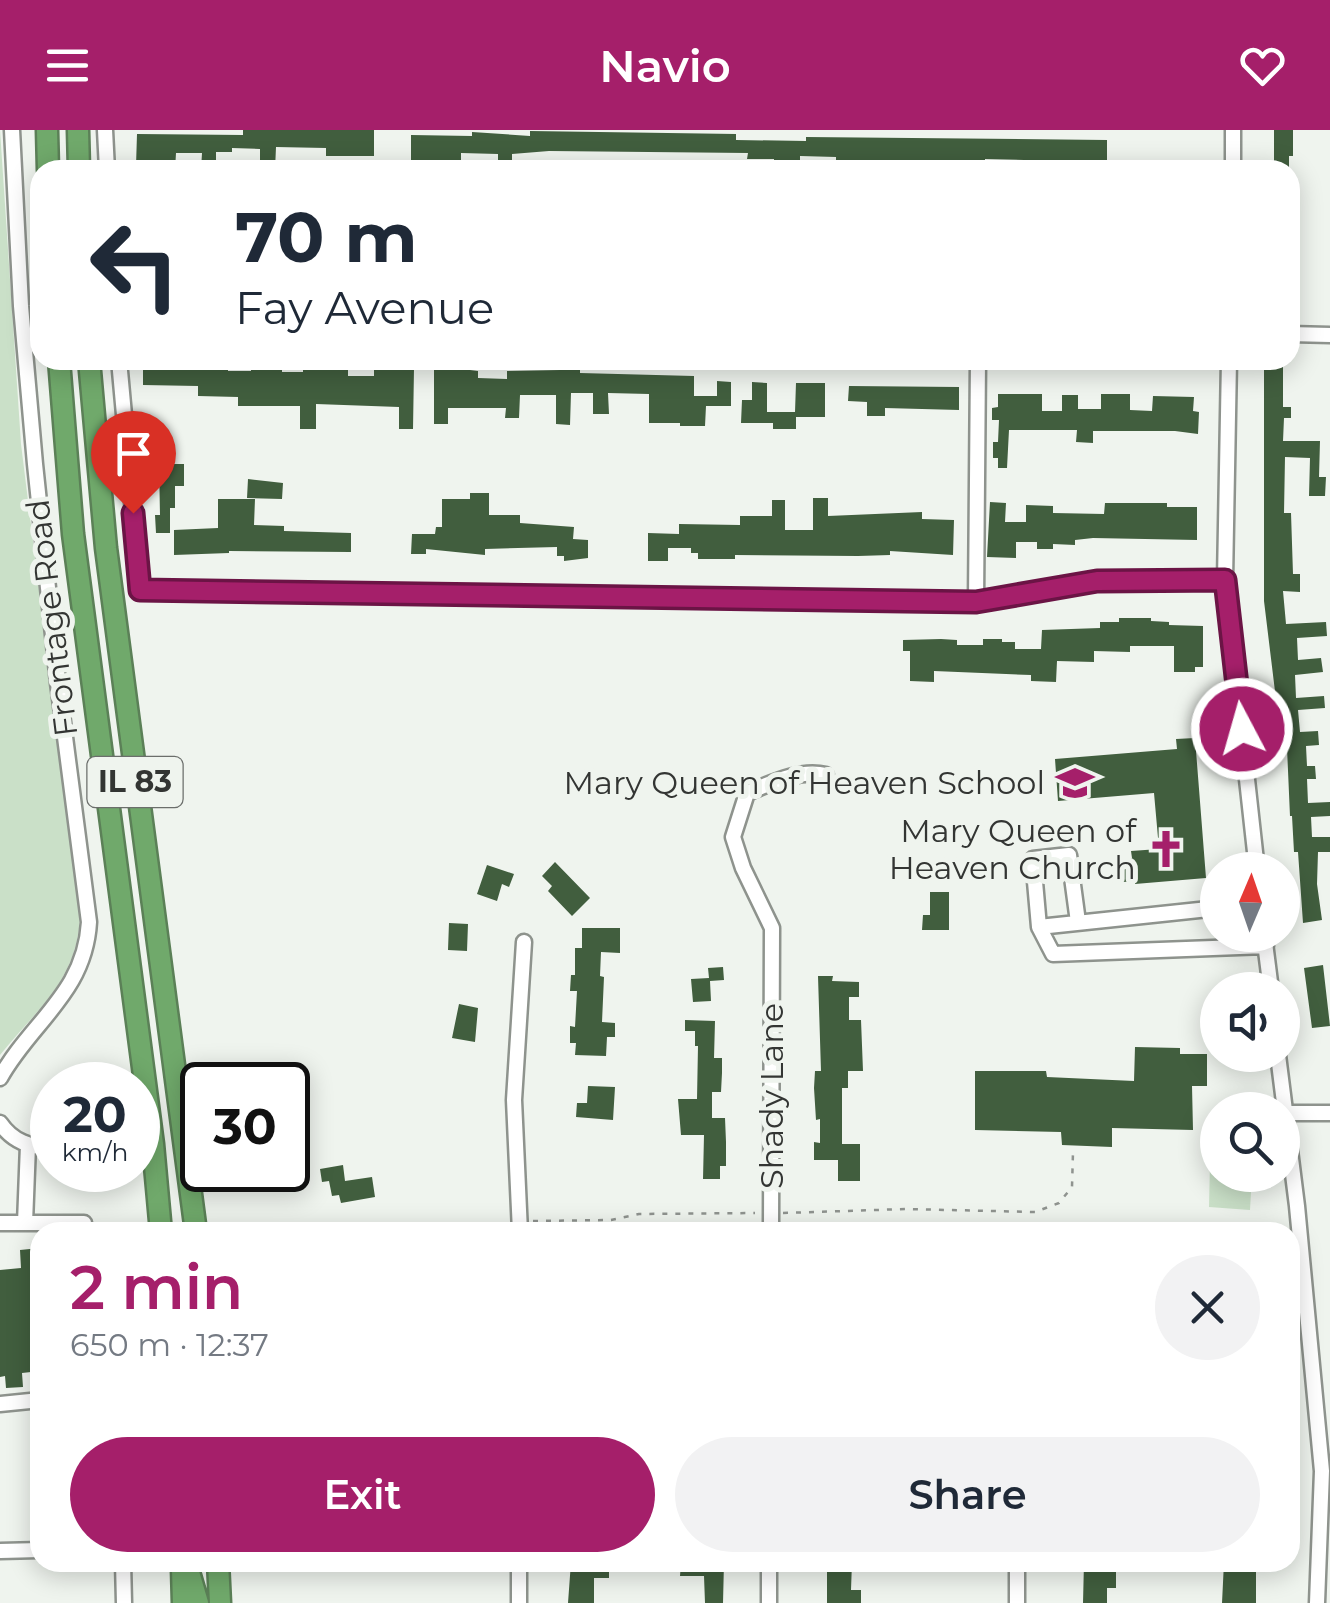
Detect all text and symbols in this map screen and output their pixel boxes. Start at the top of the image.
icon: menu [40,38,95,93]
text: Navio [599,38,731,93]
icon: heart [1235,38,1290,93]
text: 70 m [235,194,418,280]
icon: left [70,200,200,330]
text: Fay Avenue [235,280,494,335]
pin [91,411,176,514]
icon: arrive [106,426,161,481]
street label: Frontage Road [18,497,85,739]
position arrow [1190,677,1294,781]
road number: IL 83 [88,757,182,807]
school or university icon: Mary Queen of Heaven School [1054,762,1096,804]
place label: Mary Queen of Heaven School [563,763,1045,802]
place label: Mary Queen of Heaven Church [889,811,1137,887]
church icon: Mary Queen of Heaven Church [1145,828,1187,870]
north arrow [1200,852,1300,952]
map controls [1200,852,1300,1192]
button: sound [1200,972,1300,1072]
street label: Shady Lane [752,1003,791,1189]
speed limit sign: 30 [180,1062,310,1192]
text: 20 [63,1084,127,1145]
button: search [1200,1092,1300,1192]
text: km/h [62,1137,128,1167]
text: 2 min [70,1251,243,1324]
button: close [1155,1255,1260,1360]
text: 650 m · 12:37 [70,1325,269,1364]
button: Exit [70,1437,655,1552]
button: Share [675,1437,1260,1552]

